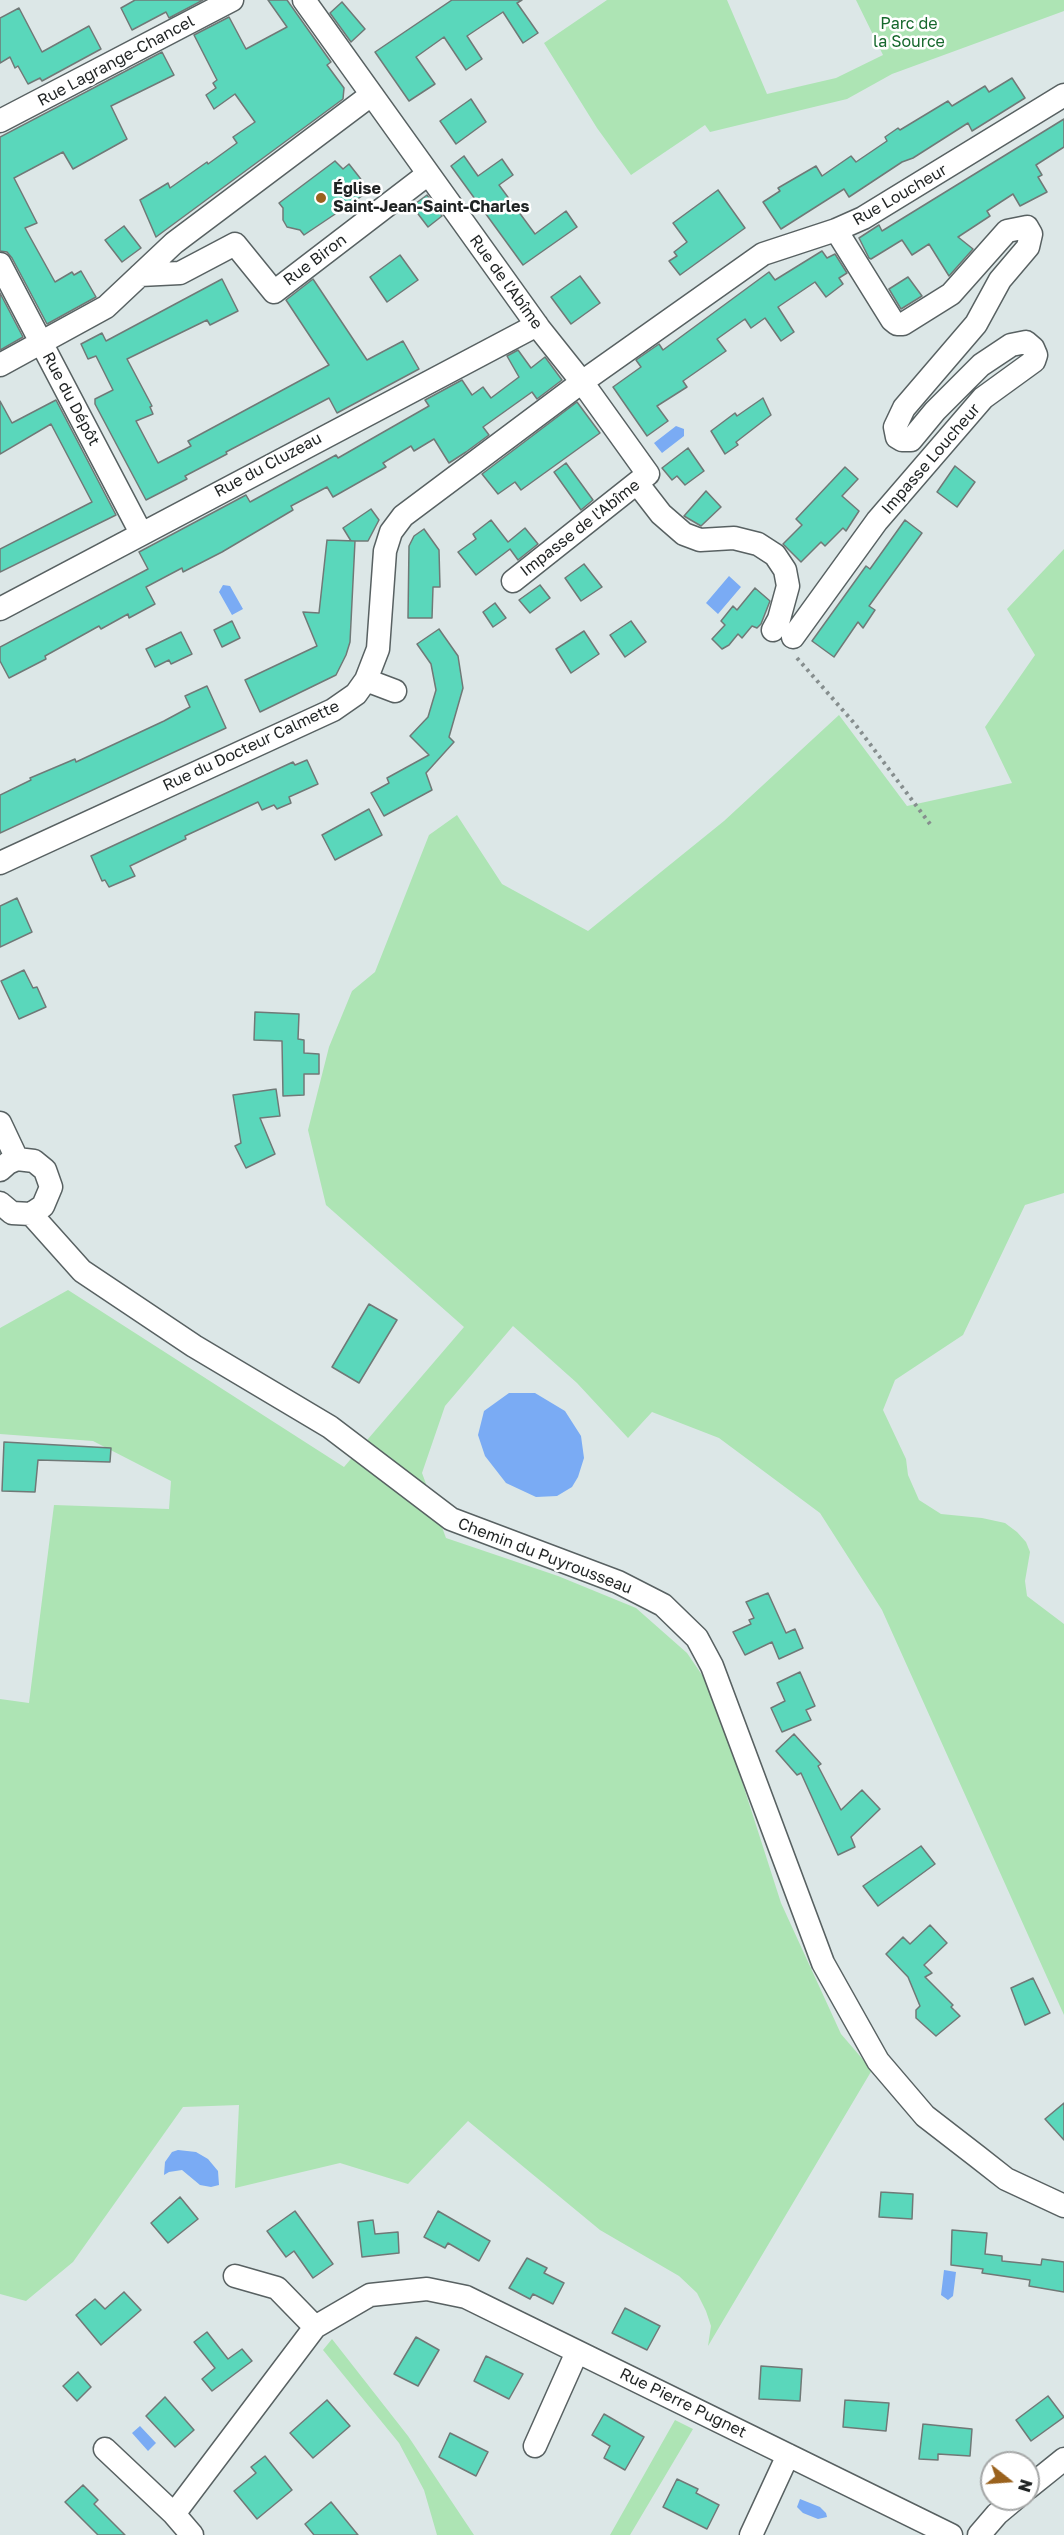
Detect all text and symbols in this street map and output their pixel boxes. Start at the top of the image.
street label: Rue Lagrange-Chancel [34,12,198,110]
park label: Parc de la Source [873,14,945,52]
street label: Rue Loucheur [850,160,950,230]
place label: Église Saint-Jean-Saint-Charles [333,179,529,217]
marker: Église Saint-Jean-Saint-Charles [314,191,328,205]
street label: Rue Biron [280,230,350,290]
street label: Rue de l'Abîme [465,231,547,333]
street label: Rue du Dépôt [38,349,104,449]
street label: Impasse Loucheur [878,400,984,518]
street label: Rue du Cluzeau [211,429,325,501]
street label: Impasse de l'Abîme [516,475,644,581]
street label: Rue du Docteur Calmette [160,697,342,795]
street label: Chemin du Puyrousseau [455,1514,635,1598]
street label: Rue Pierre Pugnet [616,2364,750,2442]
north arrow [980,2451,1040,2511]
text: N [1014,2477,1037,2494]

